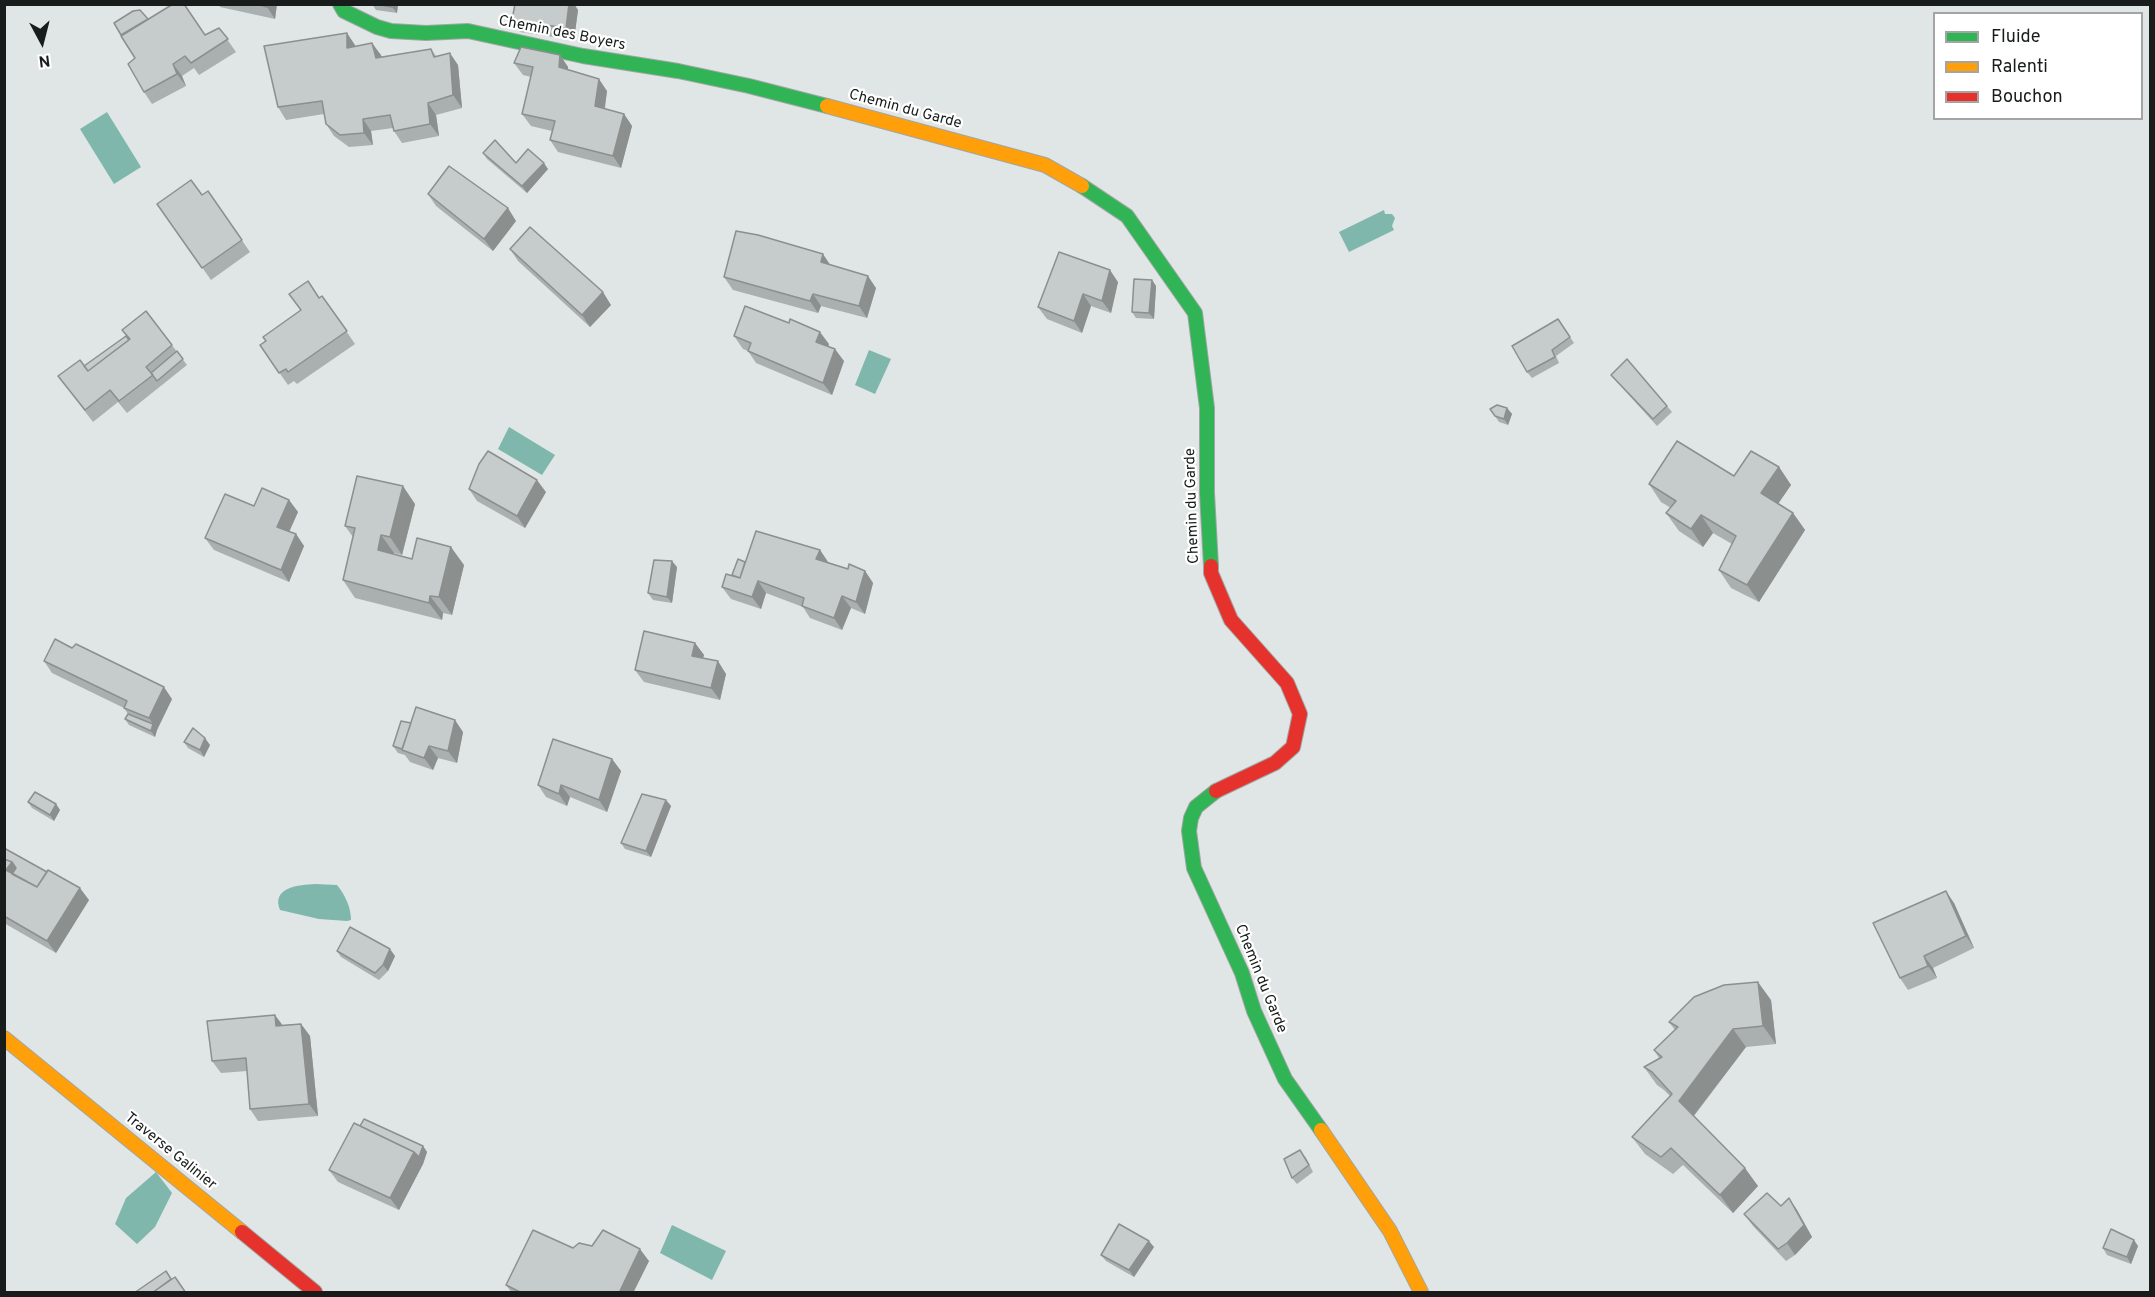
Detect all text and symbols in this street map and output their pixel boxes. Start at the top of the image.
north arrow [12,12,72,72]
legend [1933,12,2143,120]
street label: Chemin des Boyers [497,13,627,55]
text: Fluide [1991,26,2040,49]
text: N [37,49,51,70]
text: Ralenti [1991,56,2048,79]
street label: Chemin du Garde [847,86,963,134]
text: Bouchon [1991,86,2063,109]
street label: Chemin du Garde [1182,448,1204,564]
street label: Chemin du Garde [1230,922,1290,1036]
street label: Traverse Galinier [120,1109,220,1195]

